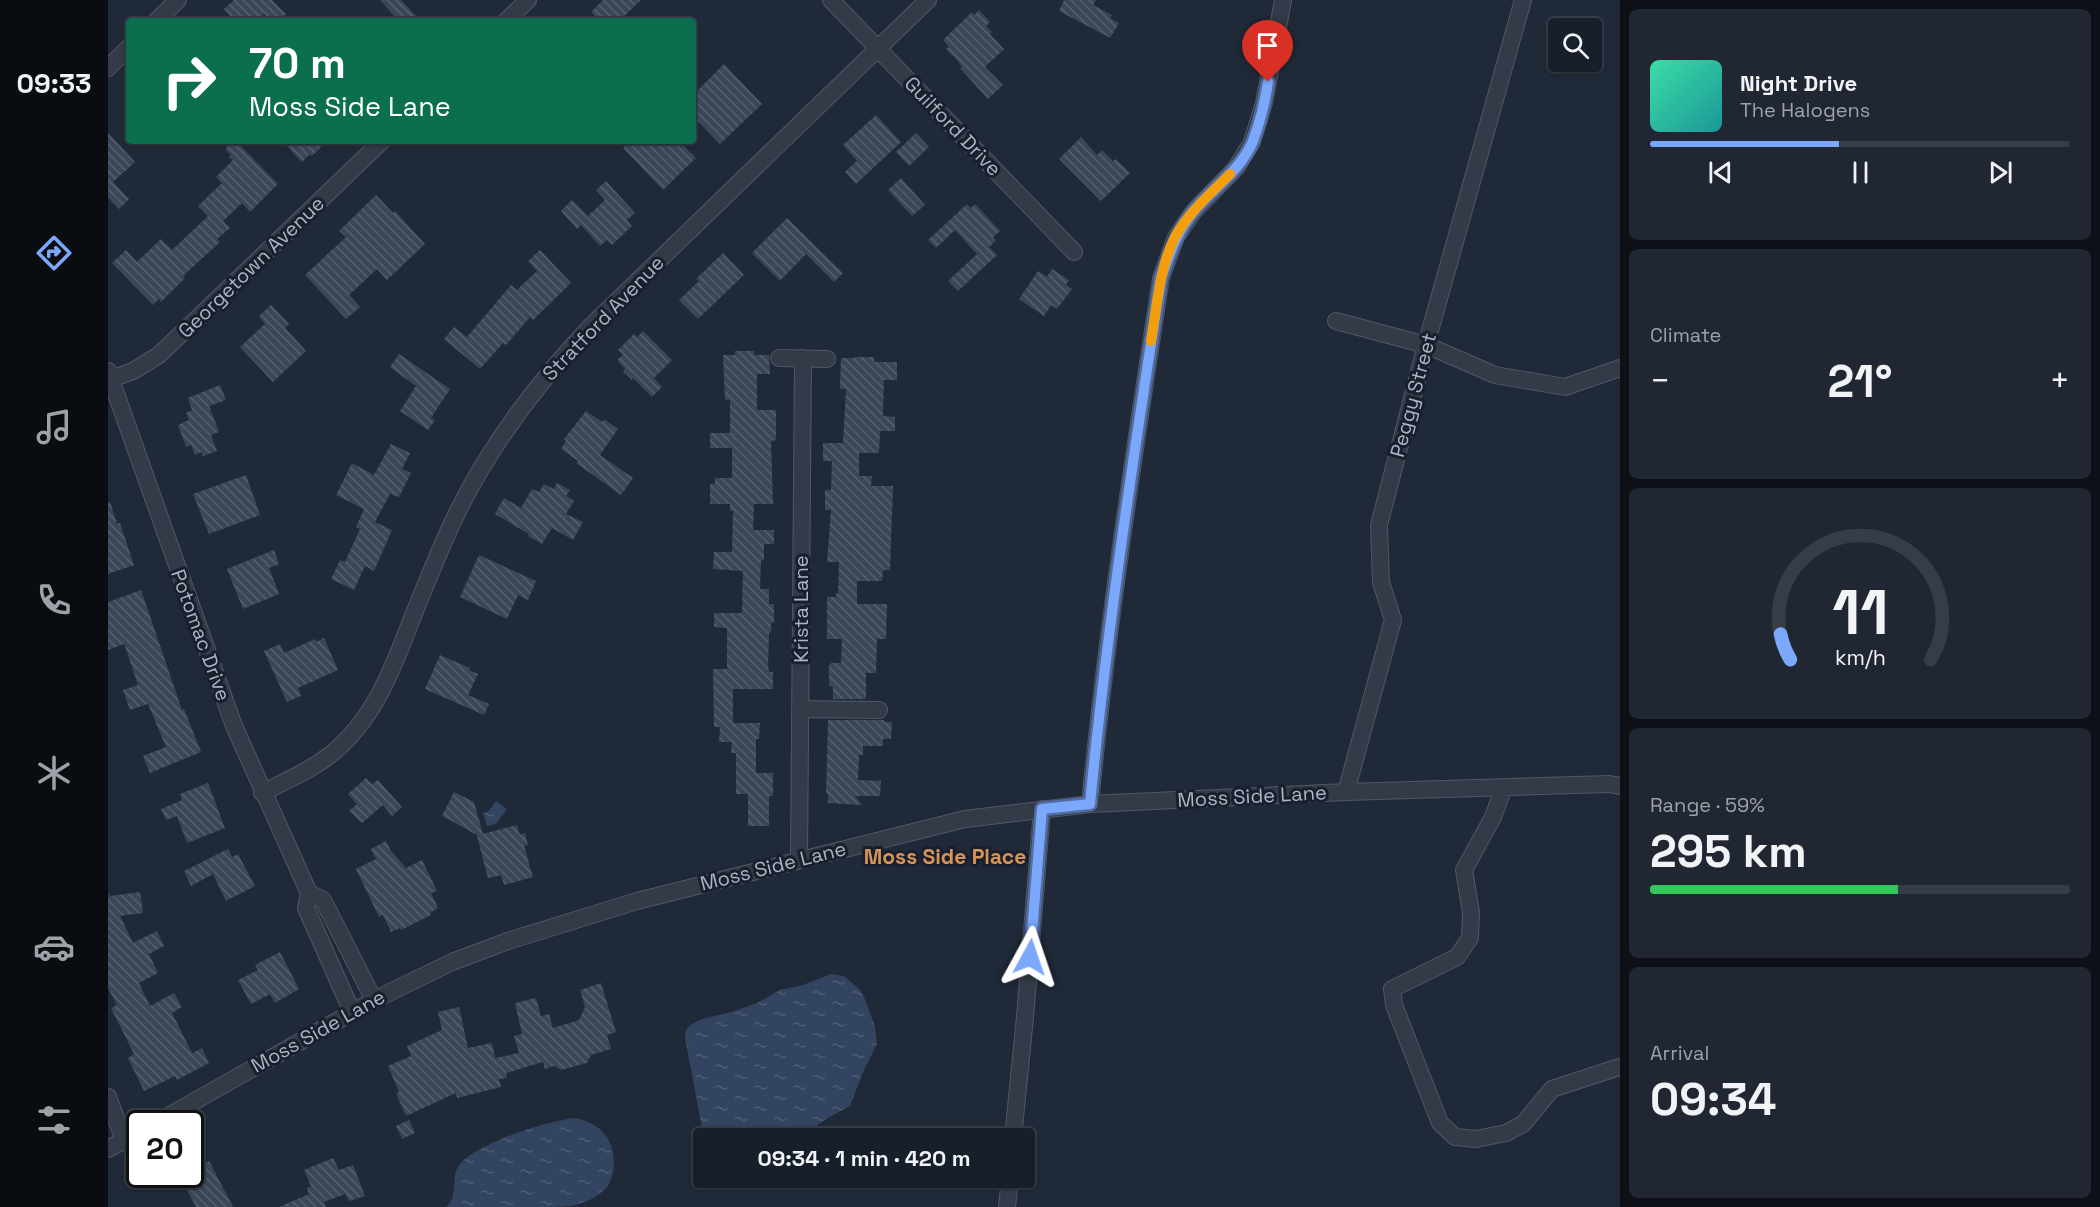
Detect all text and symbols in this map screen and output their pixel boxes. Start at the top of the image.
map controls [1548,18,1602,72]
button: search [1548,18,1602,72]
pin [1242,20,1293,82]
icon: arrive [1251,29,1284,62]
text: 70 m [249,37,346,90]
icon: right [150,42,228,120]
text: 09:33 [16,66,92,101]
text: Night Drive [1740,69,1857,97]
street label: Guilford Drive [899,71,1007,181]
text: Moss Side Lane [249,89,451,124]
text: The Halogens [1740,97,1870,123]
icon: previous [1704,156,1737,189]
icon: pause [1844,156,1877,189]
icon: next [1984,156,2017,189]
street label: Georgetown Avenue [172,190,330,344]
icon: directions [33,232,75,274]
street label: Stratford Avenue [537,250,669,386]
text: Climate [1650,322,1721,348]
street label: Peggy Street [1384,330,1442,460]
text: 21° [1828,353,1892,410]
text: − [1650,360,1670,402]
text: + [2050,360,2070,402]
icon: music [33,406,75,448]
street label: Krista Lane [788,555,814,663]
street label: Potomac Drive [165,566,237,704]
text: 11 [1832,574,1888,653]
icon: phone [33,579,75,621]
text: km/h [1834,645,1886,672]
icon: climate [33,752,75,794]
street label: Moss Side Lane [1177,779,1327,813]
text: Range · 59% [1650,792,1765,818]
text: 295 km [1650,823,1807,880]
street label: Moss Side Lane [697,835,849,897]
district label: Moss Side Place [864,843,1026,870]
position arrow [998,925,1062,989]
icon: car [33,926,75,968]
street label: Moss Side Lane [246,983,390,1079]
text: Arrival [1650,1040,1709,1066]
text: 09:34 [1650,1071,1776,1128]
icon: filters [33,1099,75,1141]
speed limit sign: 20 [126,1110,204,1188]
text: 09:34 · 1 min · 420 m [757,1144,971,1172]

